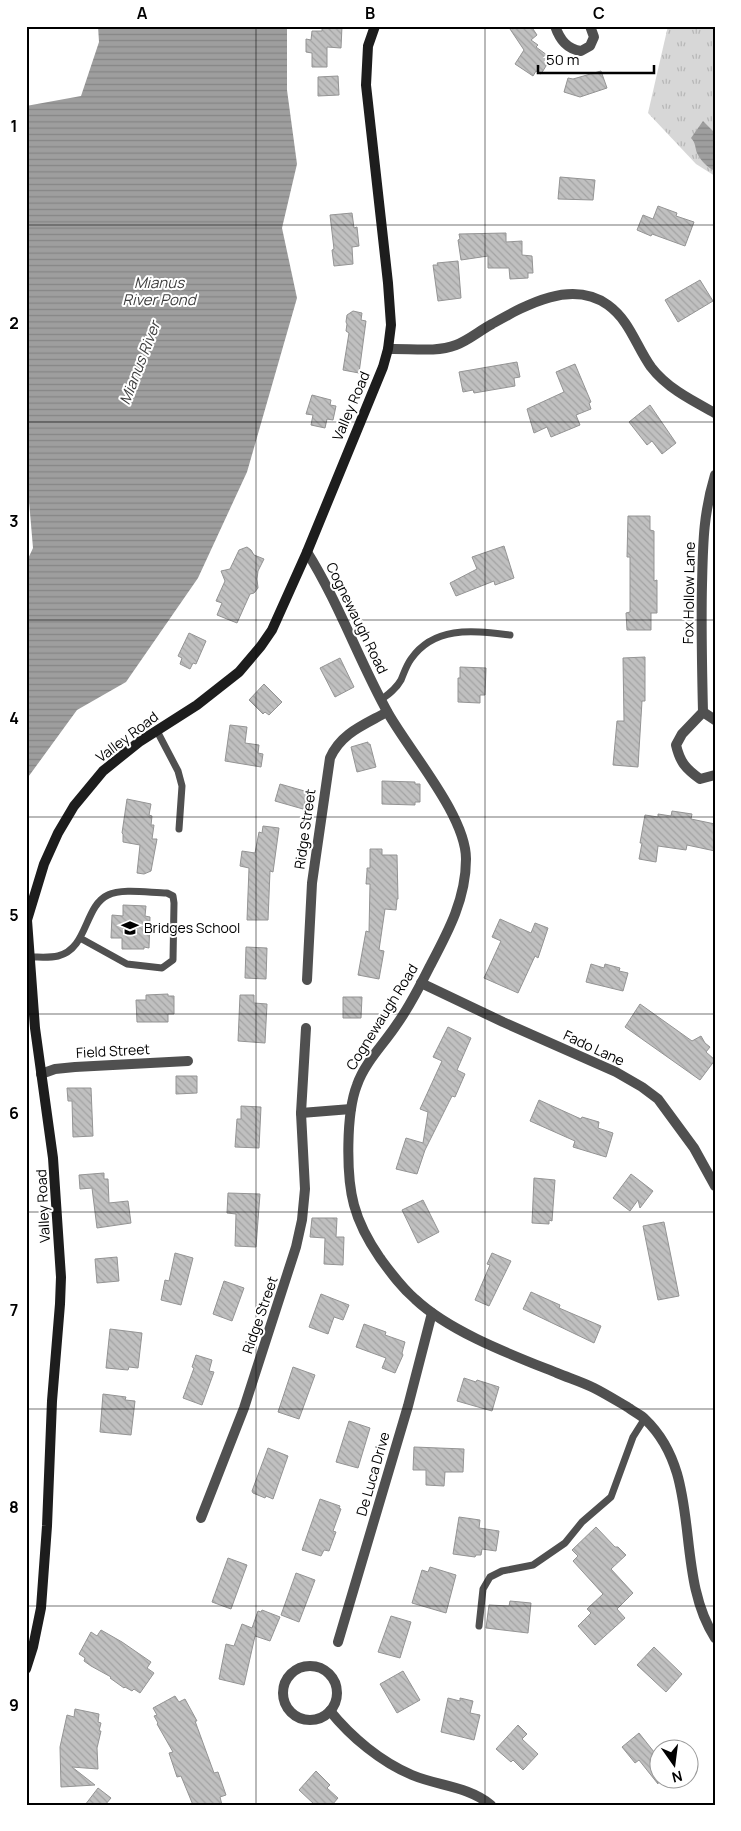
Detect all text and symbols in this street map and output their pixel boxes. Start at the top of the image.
text: A [137,2,148,24]
text: B [365,2,375,24]
text: C [593,2,605,24]
scale bar [538,42,655,74]
text: 50 m [546,49,580,70]
text: 1 [10,115,18,137]
water label: Mianus River Pond [122,272,198,310]
text: 2 [9,312,19,334]
water label: Mianus River [114,316,166,407]
street label: Valley Road [327,368,374,443]
text: 3 [9,510,19,532]
street label: Fox Hollow Lane [678,542,699,644]
street label: Cognewaugh Road [322,559,393,677]
text: 4 [9,707,19,729]
street label: Valley Road [92,707,162,766]
street label: Ridge Street [289,787,320,870]
text: 5 [9,904,19,926]
school or university icon: Bridges School [120,918,140,938]
place label: Bridges School [144,918,240,937]
street label: Cognewaugh Road [341,960,422,1073]
street label: Fado Lane [561,1025,628,1070]
street label: Field Street [76,1039,151,1062]
text: 6 [9,1102,19,1124]
street label: Valley Road [31,1169,54,1243]
street label: Ridge Street [237,1273,282,1356]
text: 7 [10,1299,18,1321]
street label: De Luca Drive [351,1429,394,1518]
text: 8 [9,1496,19,1518]
text: 9 [9,1694,19,1716]
north arrow [648,1738,698,1788]
text: N [670,1767,684,1788]

